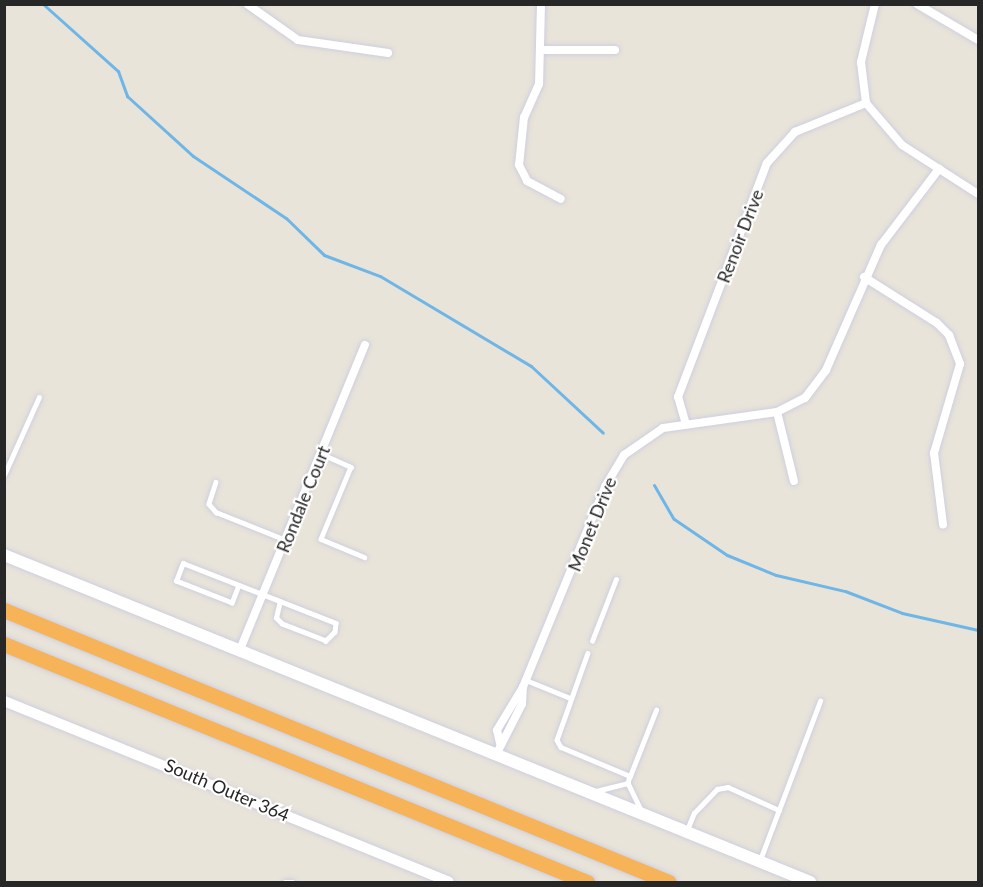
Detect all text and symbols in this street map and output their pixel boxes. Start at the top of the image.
street label: Renoir Drive [712,186,768,286]
street label: Rondale Court [272,442,334,556]
street label: Monet Drive [563,474,621,574]
street label: South Outer 364 [161,754,293,826]

